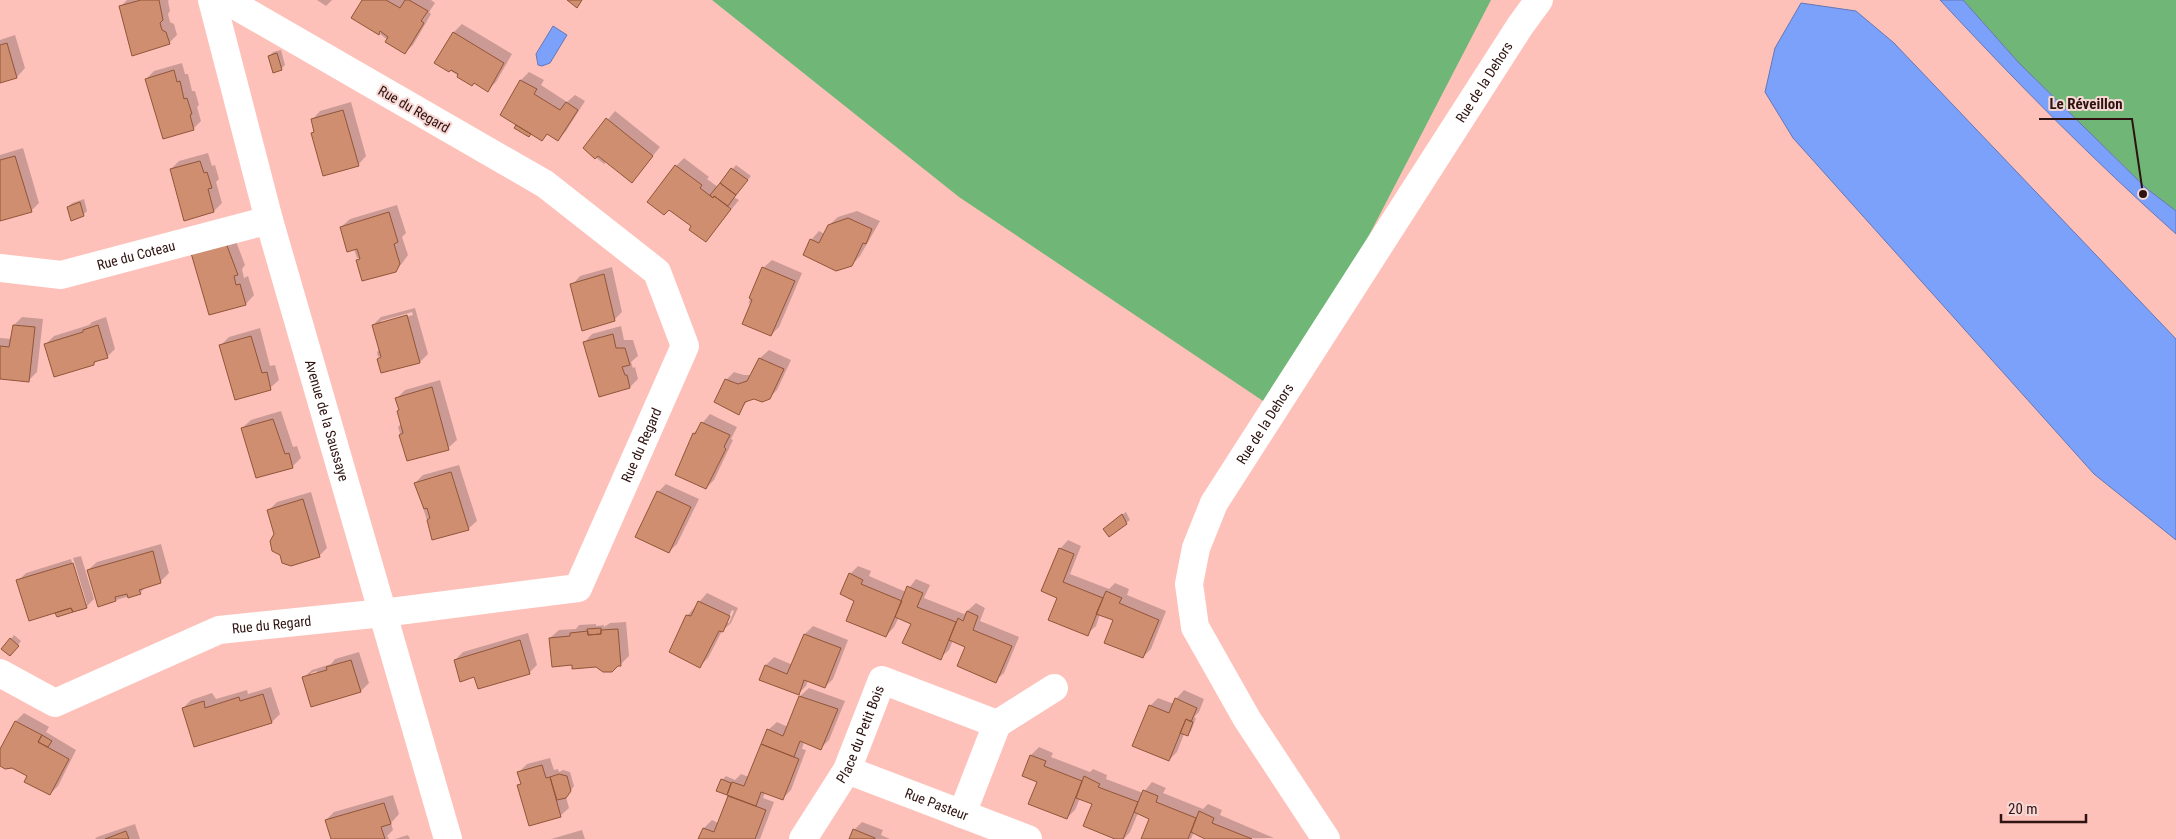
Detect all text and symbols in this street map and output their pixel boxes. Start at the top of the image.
street label: Rue de la Dehors [1452,39,1516,125]
street label: Rue du Regard [376,82,452,136]
callout: Le Réveillon [2039,89,2132,119]
text: Le Réveillon [2049,95,2123,113]
street label: Rue du Coteau [95,237,177,273]
street label: Avenue de la Saussaye [302,358,352,484]
street label: Rue de la Dehors [1233,380,1297,467]
street label: Rue du Regard [618,405,665,485]
street label: Rue du Regard [231,612,312,637]
street label: Place du Petit Bois [833,683,887,786]
street label: Rue Pasteur [903,785,971,824]
scale bar [2001,792,2086,824]
text: 20 m [2008,800,2038,818]

